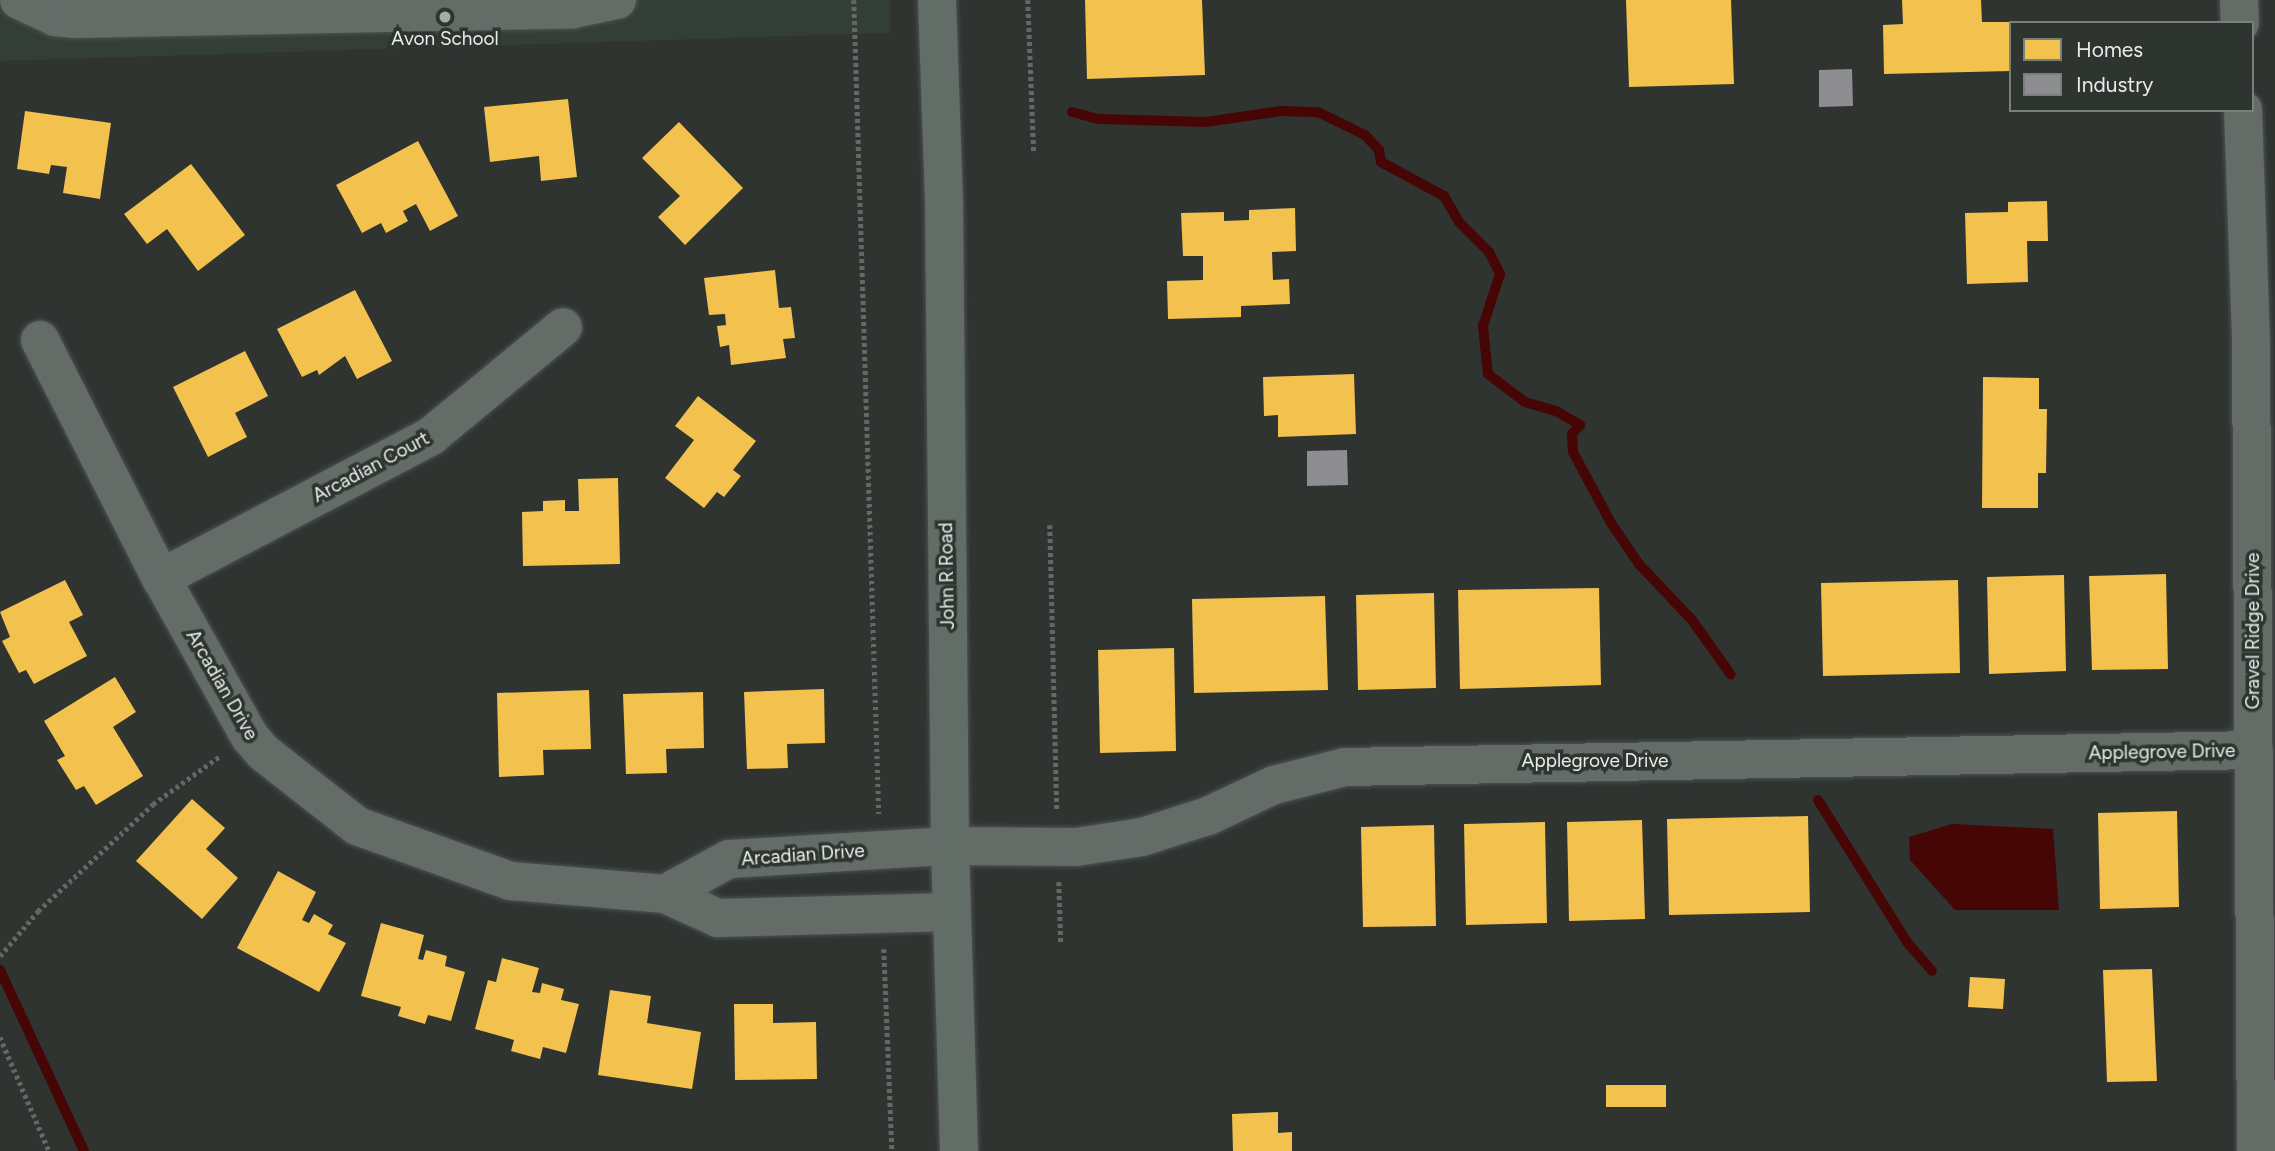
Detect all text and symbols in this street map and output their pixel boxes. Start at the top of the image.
marker: Avon School [437,9,453,25]
legend [2009,21,2254,112]
place label: Avon School [391,28,499,50]
text: Homes [2076,37,2143,62]
text: Industry [2076,72,2153,97]
street label: Arcadian Court [309,427,433,507]
street label: John R Road [935,522,959,630]
street label: Gravel Ridge Drive [2242,553,2264,709]
street label: Arcadian Drive [181,626,263,744]
street label: Applegrove Drive [2088,739,2236,765]
street label: Applegrove Drive [1522,750,1668,772]
street label: Arcadian Drive [740,839,866,871]

